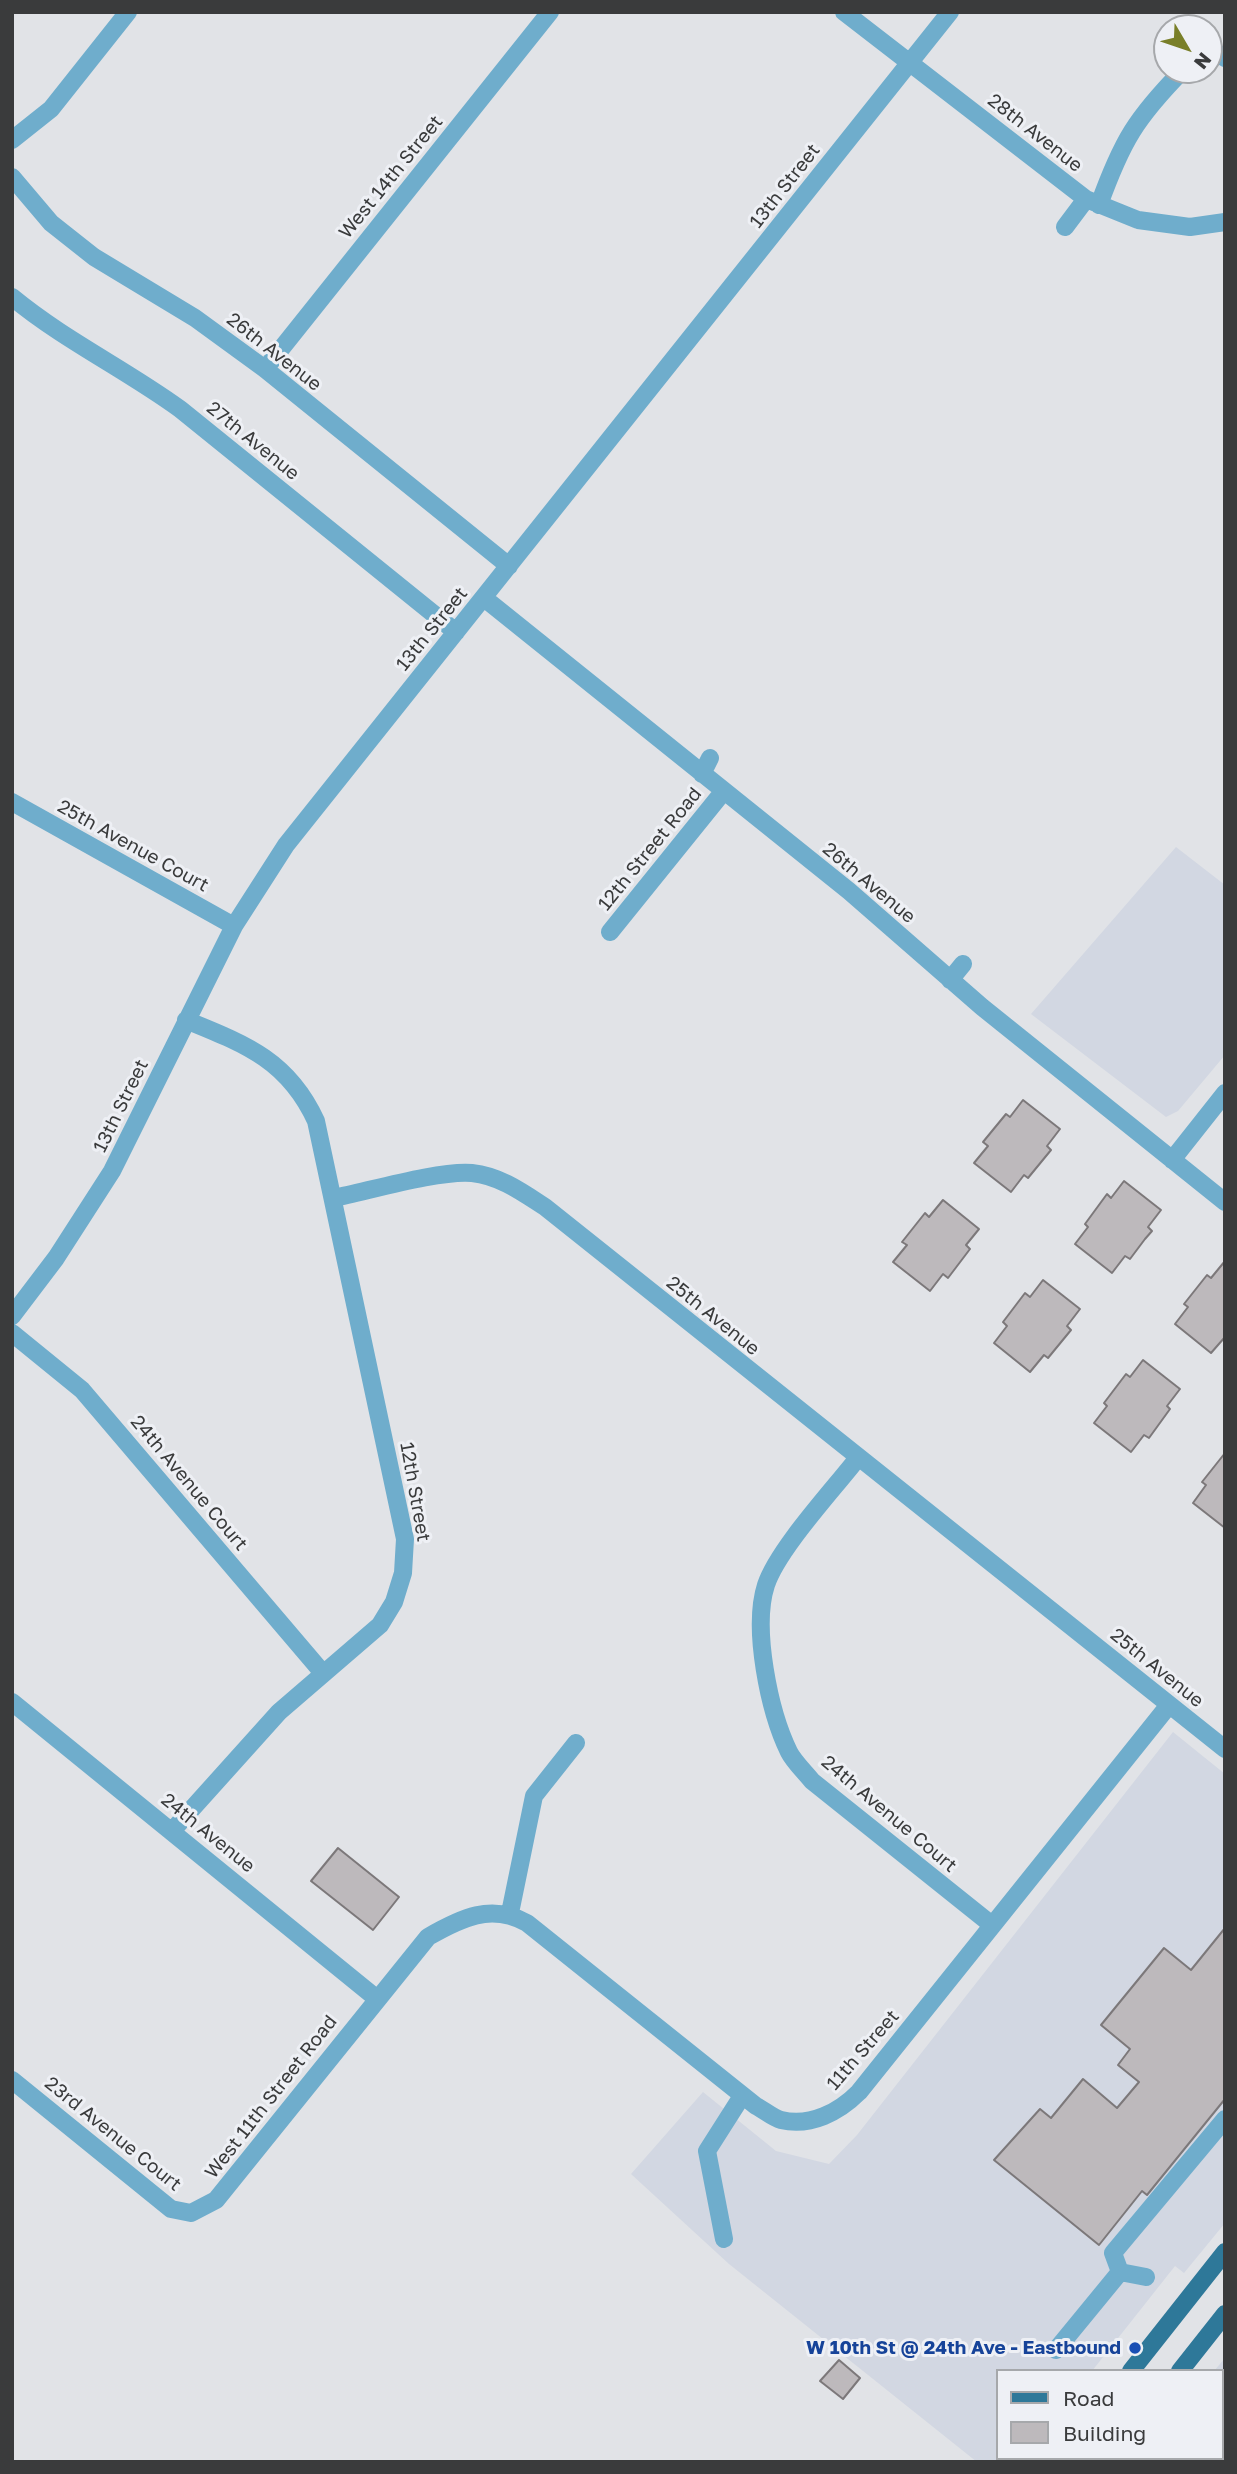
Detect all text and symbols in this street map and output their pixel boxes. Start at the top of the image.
north arrow [1153,14,1223,84]
text: N [1190,48,1217,74]
street label: 28th Avenue [983,89,1087,177]
street label: West 14th Street [334,111,448,243]
street label: 13th Street [745,139,825,233]
street label: 26th Avenue [222,308,326,396]
street label: 27th Avenue [202,397,304,485]
street label: 13th Street [391,583,473,675]
street label: 12th Street Road [593,783,707,915]
street label: 25th Avenue Court [54,795,212,897]
street label: 26th Avenue [818,838,920,928]
street label: 13th Street [89,1056,153,1156]
street label: 25th Avenue [662,1272,764,1360]
street label: 24th Avenue Court [126,1411,252,1555]
street label: 12th Street [395,1441,435,1543]
street label: 25th Avenue [1106,1624,1208,1712]
street label: 24th Avenue Court [817,1751,961,1877]
street label: 24th Avenue [157,1788,259,1878]
street label: 11th Street [822,2005,904,2095]
street label: West 11th Street Road [200,2011,342,2183]
street label: 23rd Avenue Court [40,2072,186,2196]
place label: W 10th St @ 24th Ave - Eastbound [806,2337,1121,2359]
marker: W 10th St @ 24th Ave - Eastbound [1127,2340,1143,2356]
legend [996,2369,1223,2460]
text: Road [1063,2385,1114,2411]
text: Building [1063,2420,1146,2446]

